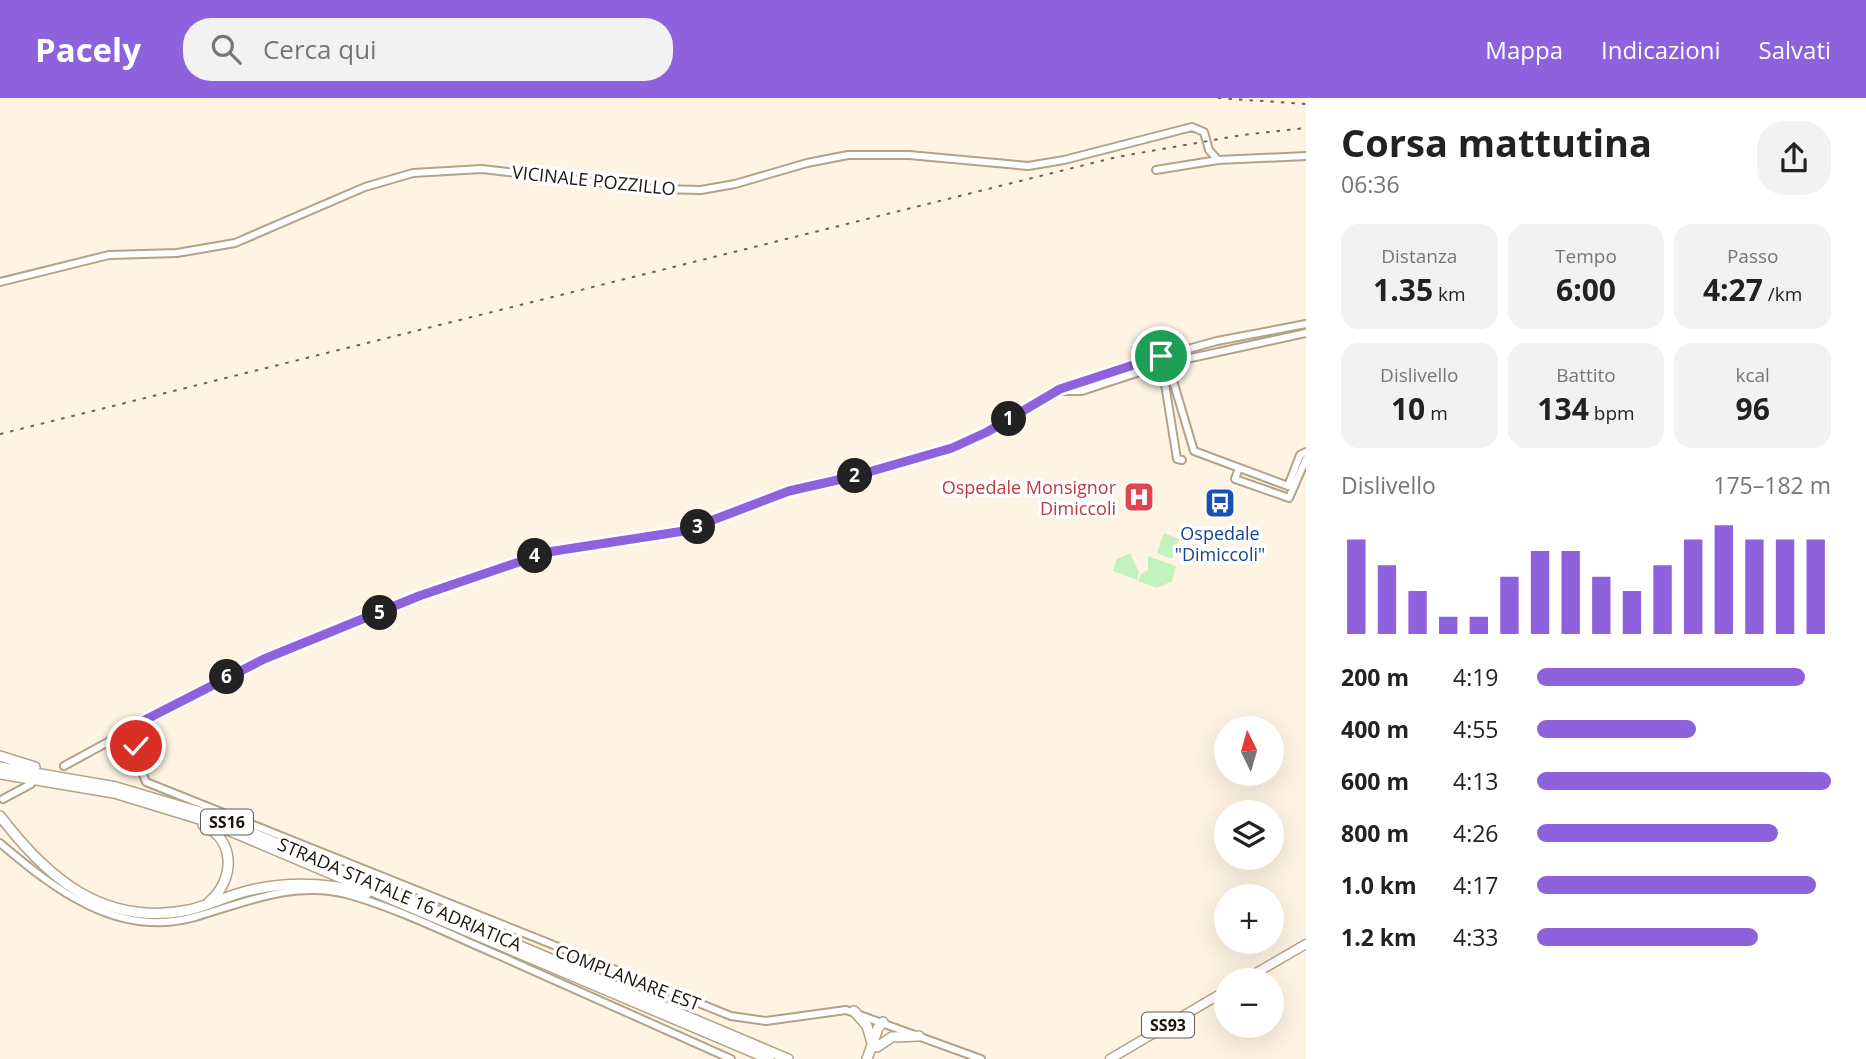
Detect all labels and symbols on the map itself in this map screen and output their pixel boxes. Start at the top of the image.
street label: VICINALE POZZILLO [511,159,677,201]
pin [1131,326,1191,386]
pin: 1 [992,402,1026,436]
pin: 2 [838,458,872,494]
place label: Ospedale Monsignor Dimiccoli [942,475,1117,520]
hospital icon: Ospedale Monsignor Dimiccoli [1122,480,1156,514]
bus stop icon: Ospedale "Dimiccoli" [1203,486,1237,520]
pin: 3 [680,510,716,544]
place label: Ospedale "Dimiccoli" [1175,521,1265,566]
pin: 4 [518,538,552,574]
pin: 5 [362,596,398,630]
pin: 6 [210,660,244,694]
pin [106,716,166,776]
north arrow [1214,716,1284,786]
road number: SS16 [201,810,253,834]
street label: STRADA STATALE 16 ADRIATICA [274,832,526,957]
street label: COMPLANARE EST [552,938,704,1016]
road number: SS93 [1142,1012,1194,1037]

